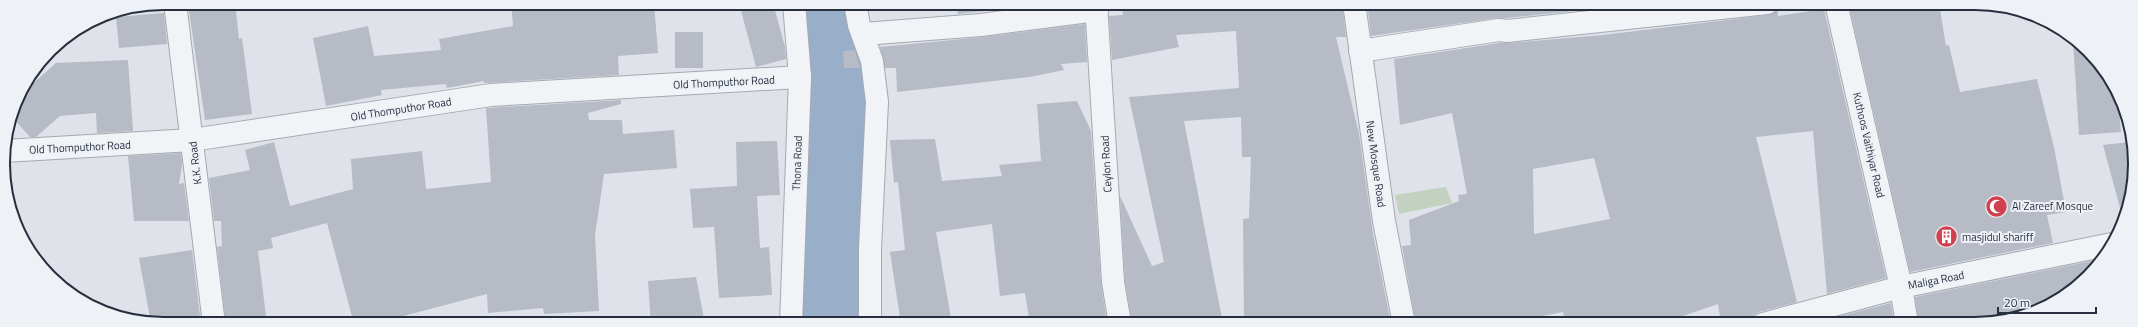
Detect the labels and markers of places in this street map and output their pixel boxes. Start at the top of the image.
mosque icon: Al Zareef Mosque [1983,193,2009,219]
place label: Al Zareef Mosque [2012,198,2094,214]
building icon: masjidul shariff [1933,224,1959,250]
place label: masjidul shariff [1962,229,2034,245]

